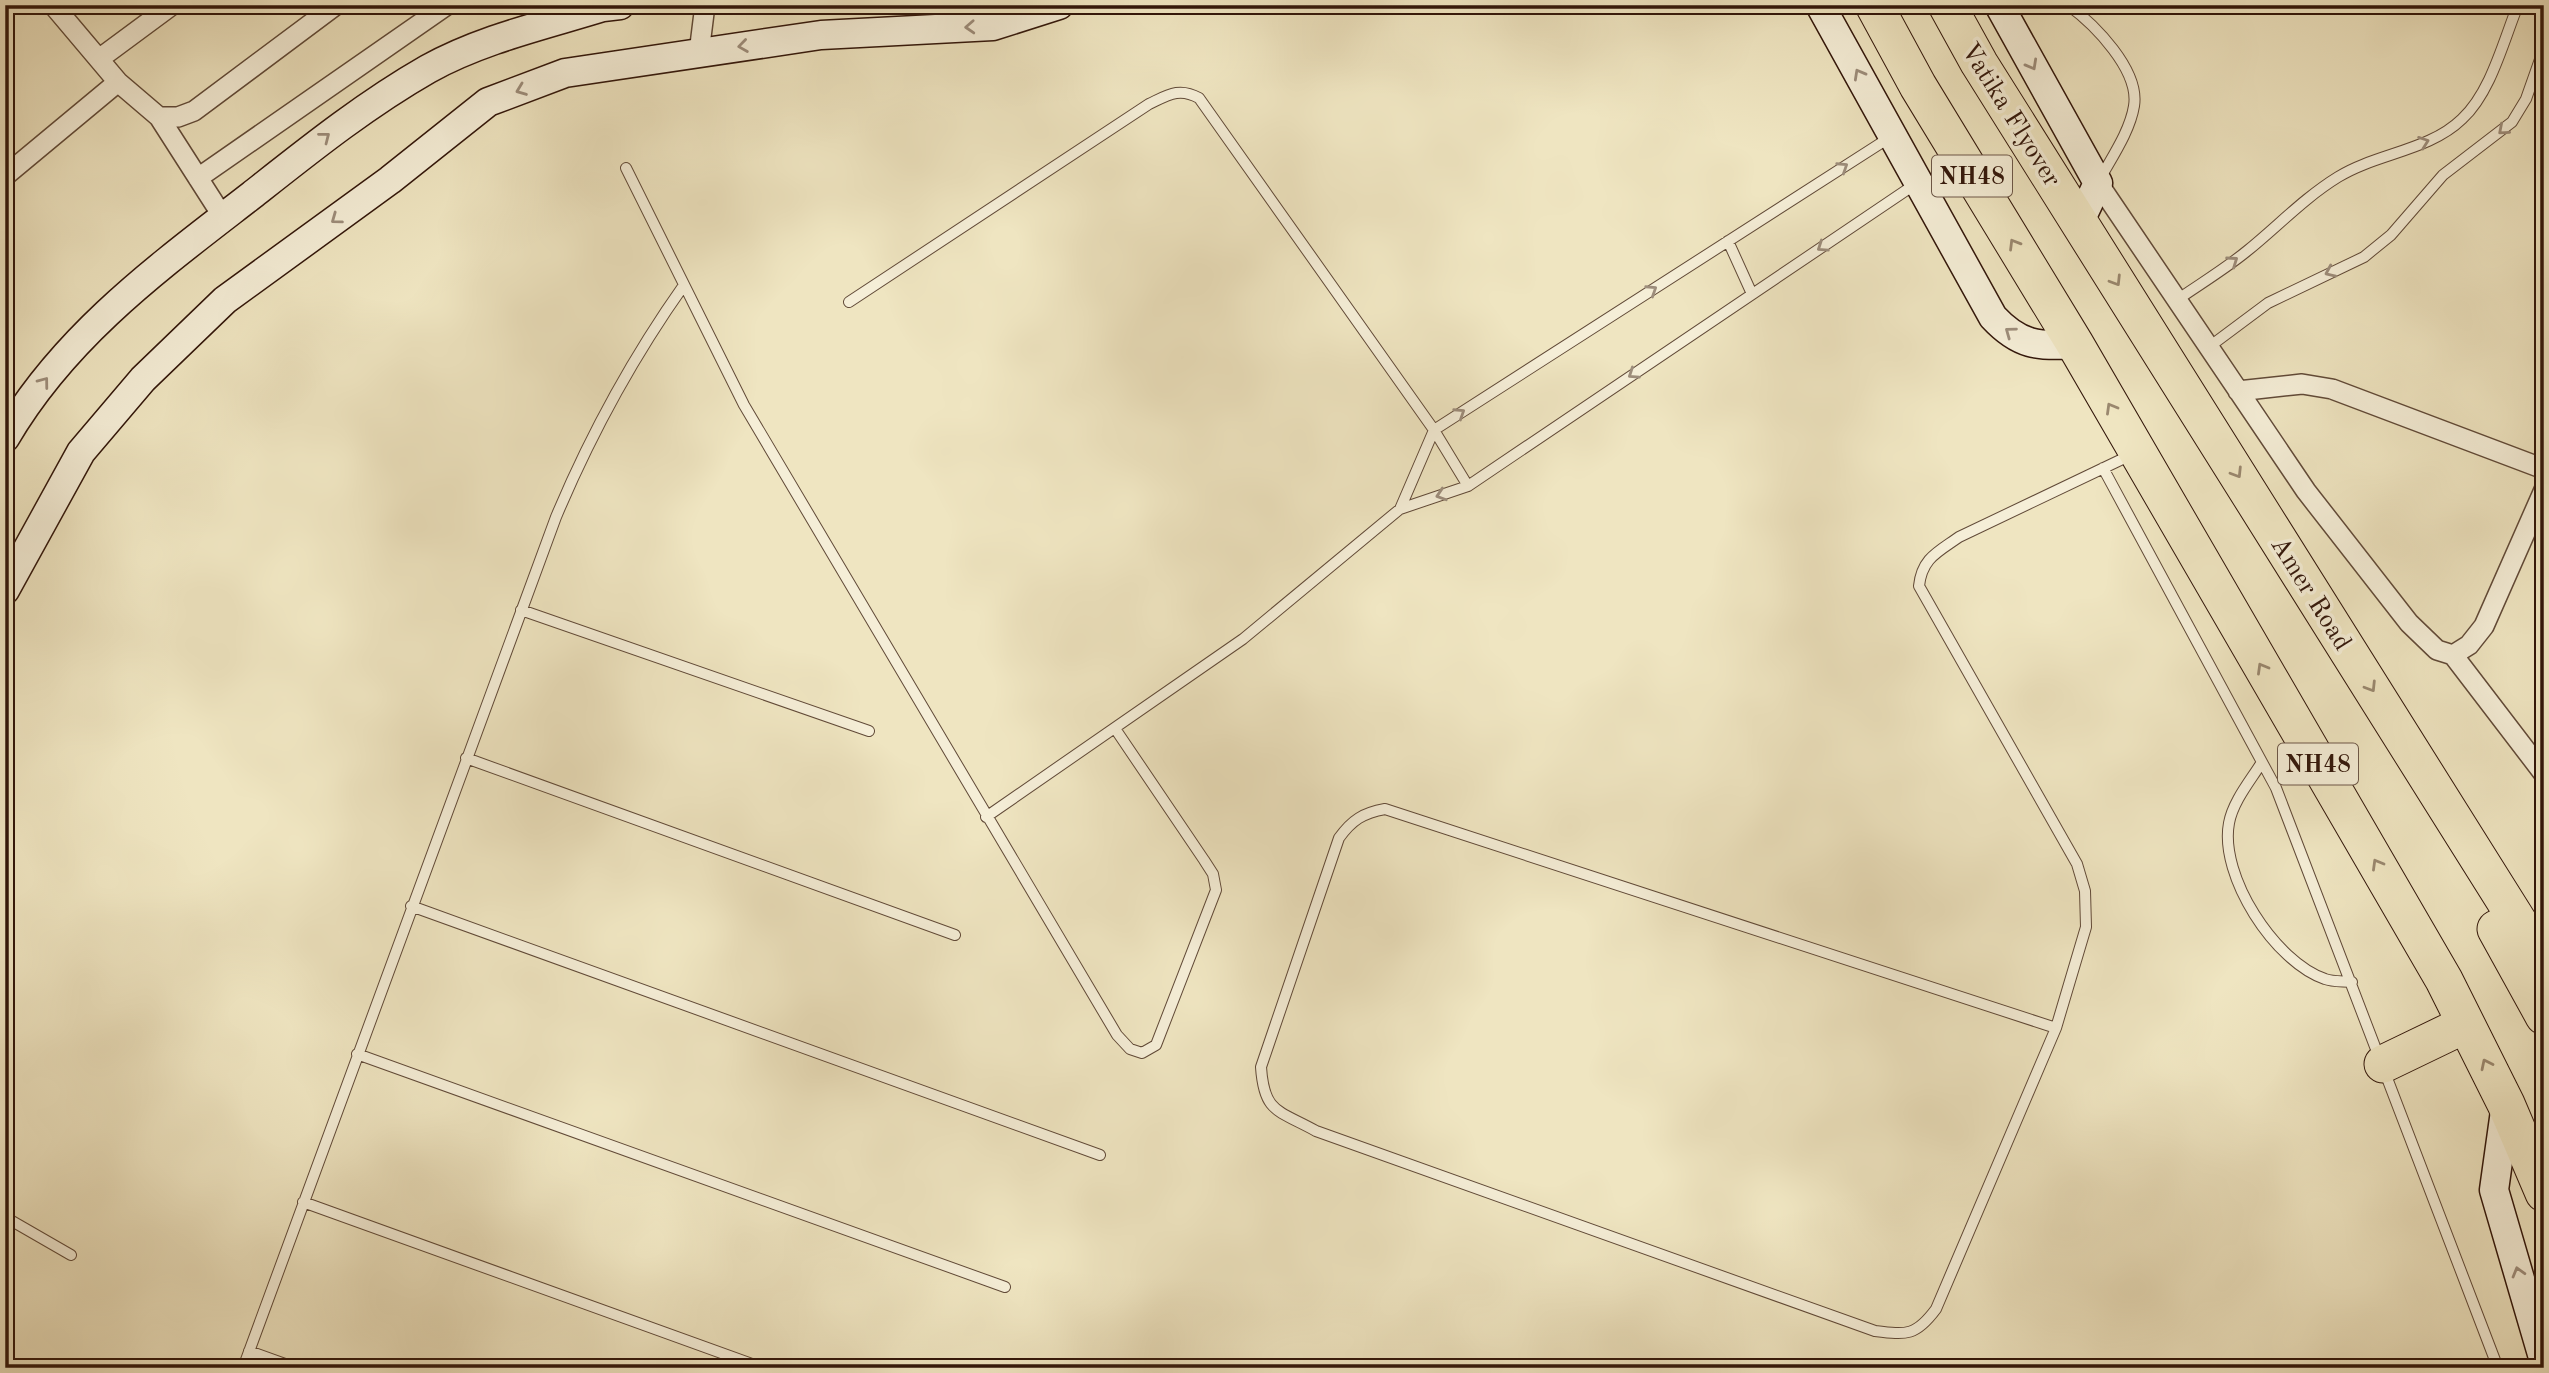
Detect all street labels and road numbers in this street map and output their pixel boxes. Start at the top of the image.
street label: Vatika Flyover [1956,38,2065,192]
road number: NH48 [1932,156,2012,196]
street label: Amer Road [2265,533,2355,655]
road number: NH48 [2278,744,2358,784]

